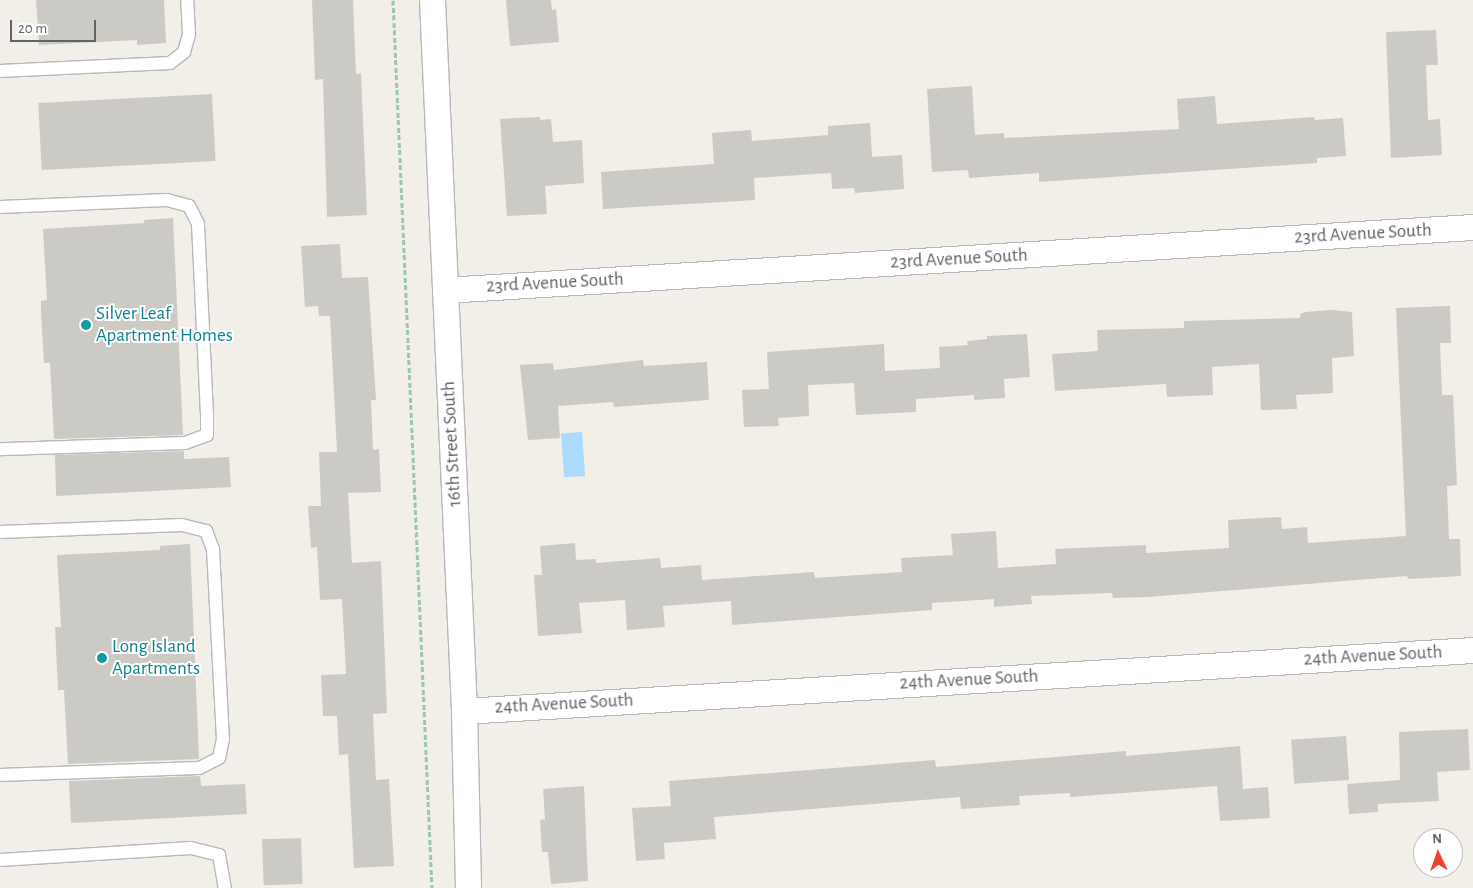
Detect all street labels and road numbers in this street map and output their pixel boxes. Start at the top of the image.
street label: 23rd Avenue South [1294,219,1432,249]
street label: 23rd Avenue South [890,244,1028,274]
street label: 23rd Avenue South [486,268,624,298]
street label: 16th Street South [437,381,467,507]
street label: 24th Avenue South [1303,641,1443,671]
street label: 24th Avenue South [899,665,1039,695]
street label: 24th Avenue South [494,689,634,719]

